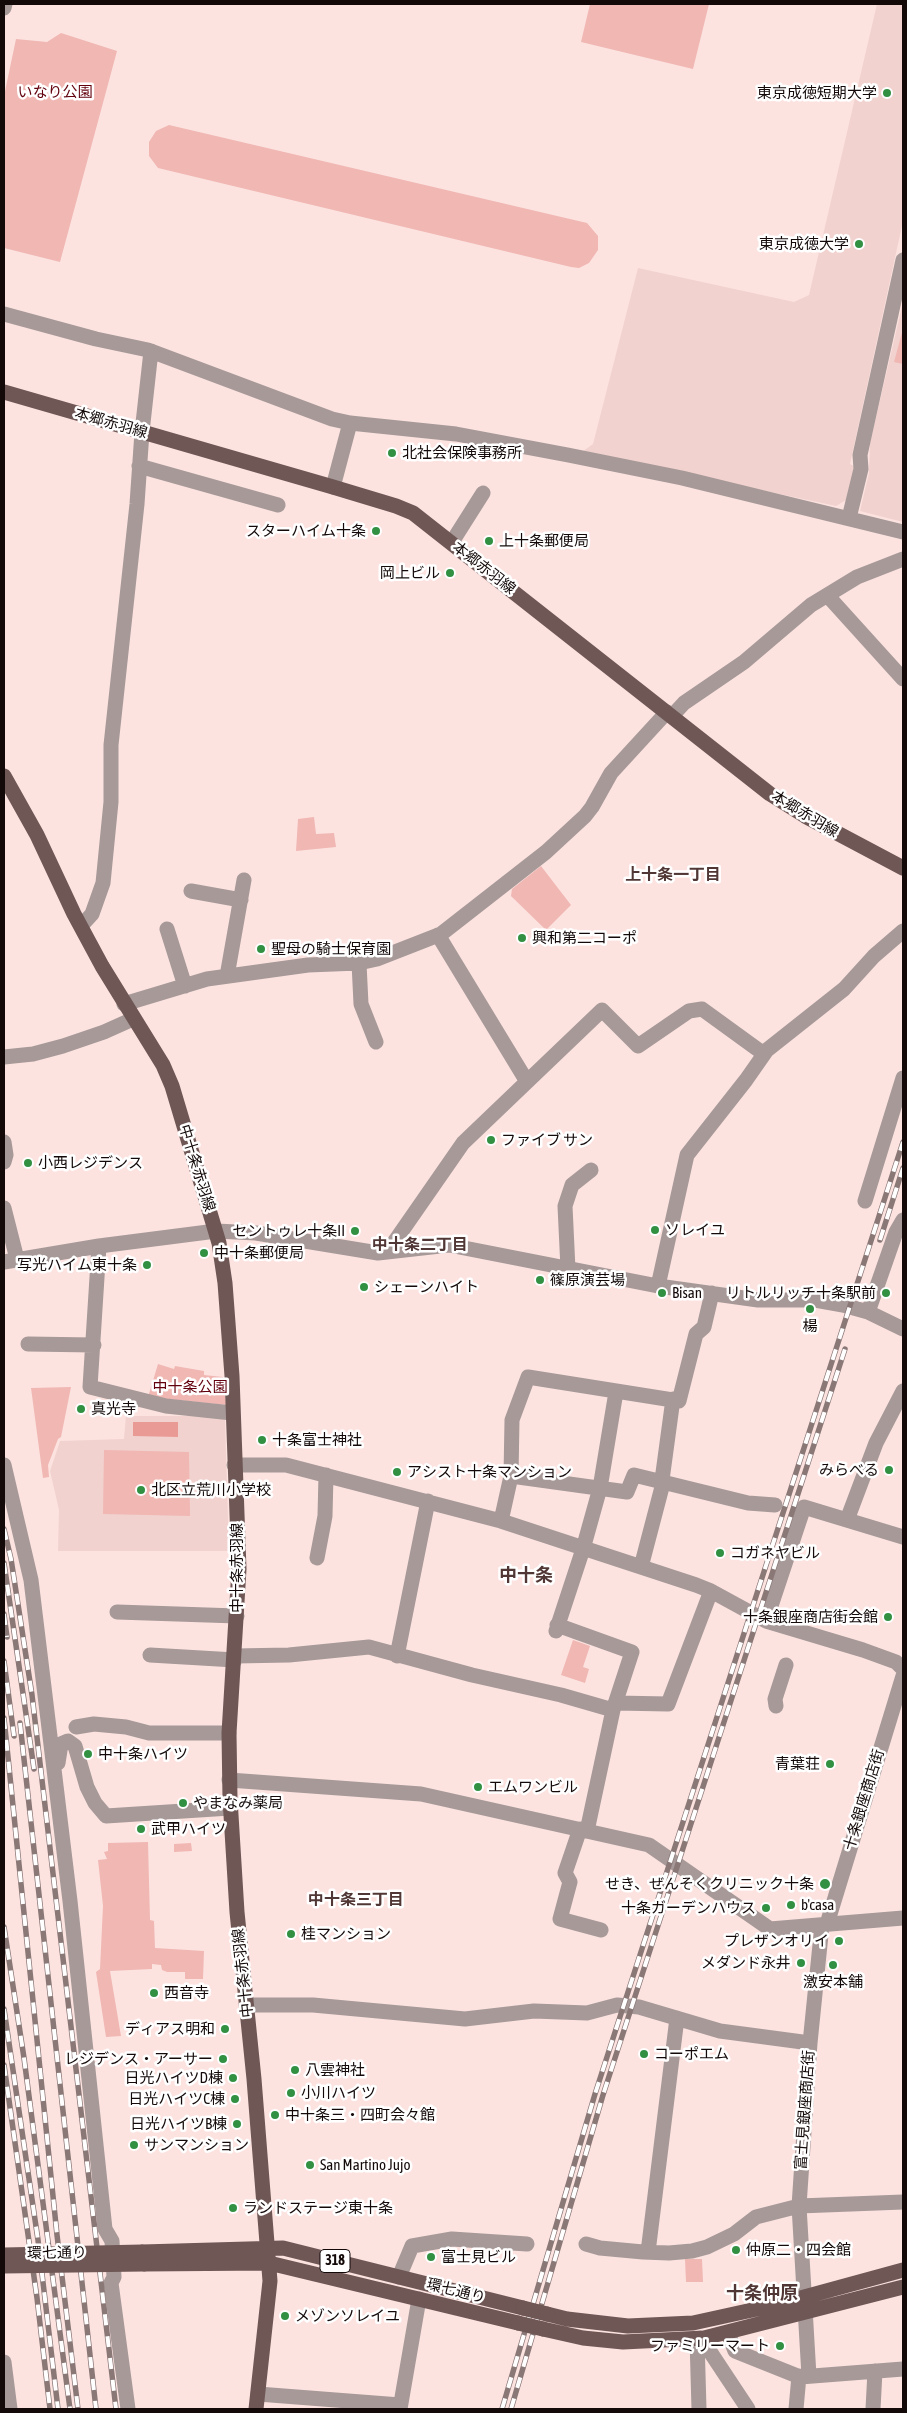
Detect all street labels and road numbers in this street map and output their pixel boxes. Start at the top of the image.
street label: 本郷赤羽線 [72,404,150,442]
street label: 本郷赤羽線 [449,538,519,598]
street label: 本郷赤羽線 [768,787,842,841]
street label: 中十条赤羽線 [175,1122,219,1214]
street label: 中十条赤羽線 [228,1523,246,1613]
street label: 十条銀座商店街 [840,1747,888,1853]
street label: 中十条赤羽線 [229,1927,257,2019]
street label: 富士見銀座商店街 [792,2050,818,2170]
street label: 環七通り [27,2243,87,2263]
road number: 318 [320,2250,350,2272]
street label: 環七通り [425,2275,487,2307]

